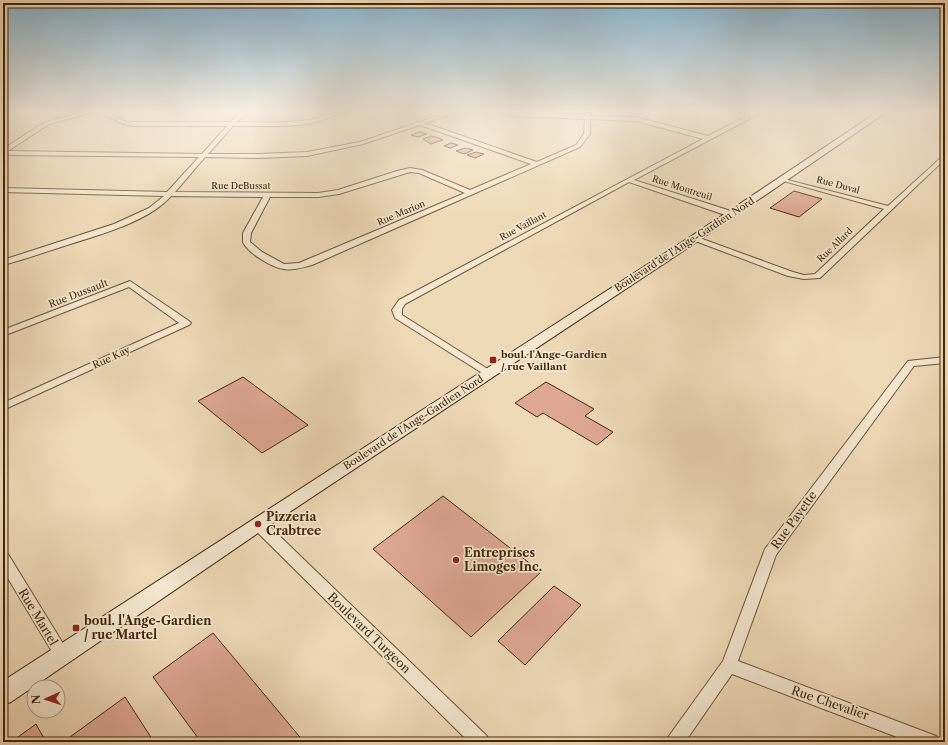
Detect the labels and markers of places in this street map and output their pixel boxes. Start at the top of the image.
place label: boul. l'Ange-Gardien / rue Vaillant [500,348,607,373]
marker: boul. l'Ange-Gardien / rue Vaillant [488,355,498,365]
place label: Pizzeria Crabtree [266,509,321,538]
marker: Pizzeria Crabtree [253,519,263,529]
place label: Entreprises Limoges Inc. [464,545,542,574]
marker: Entreprises Limoges Inc. [451,555,461,565]
place label: boul. l'Ange-Gardien / rue Martel [83,613,212,642]
marker: boul. l'Ange-Gardien / rue Martel [71,623,81,633]

